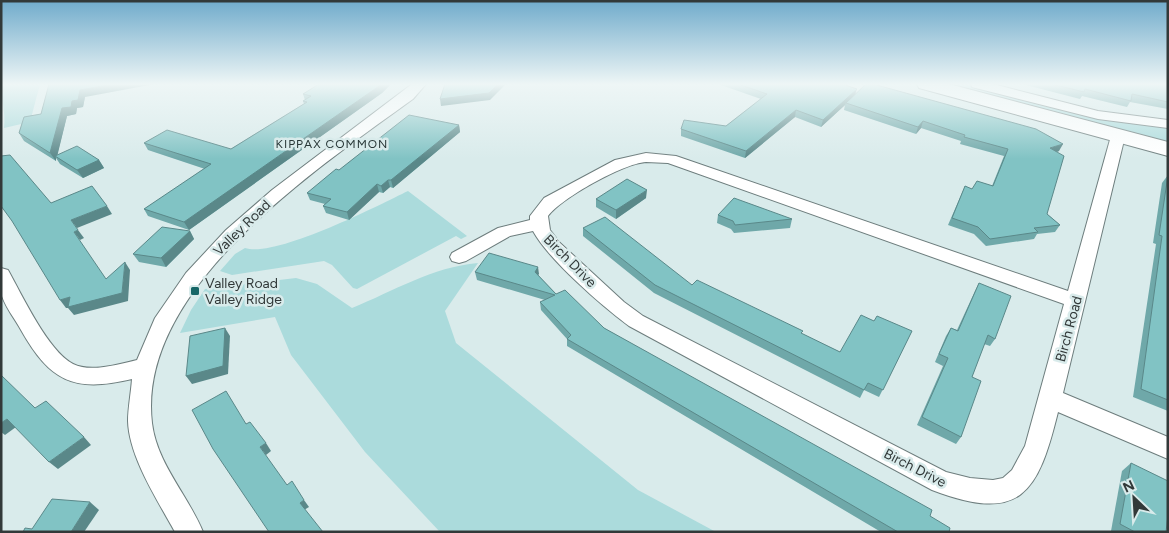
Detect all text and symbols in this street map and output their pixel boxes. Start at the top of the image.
district label: KIPPAX COMMON [276,137,388,151]
street label: Valley Road [210,197,274,259]
street label: Birch Drive [540,231,600,291]
place label: Valley Road Valley Ridge [205,275,282,308]
marker: Valley Road Valley Ridge [189,285,201,297]
street label: Birch Road [1052,294,1086,364]
street label: Birch Drive [881,445,949,491]
north arrow [1109,473,1159,523]
text: N [1120,477,1137,497]

